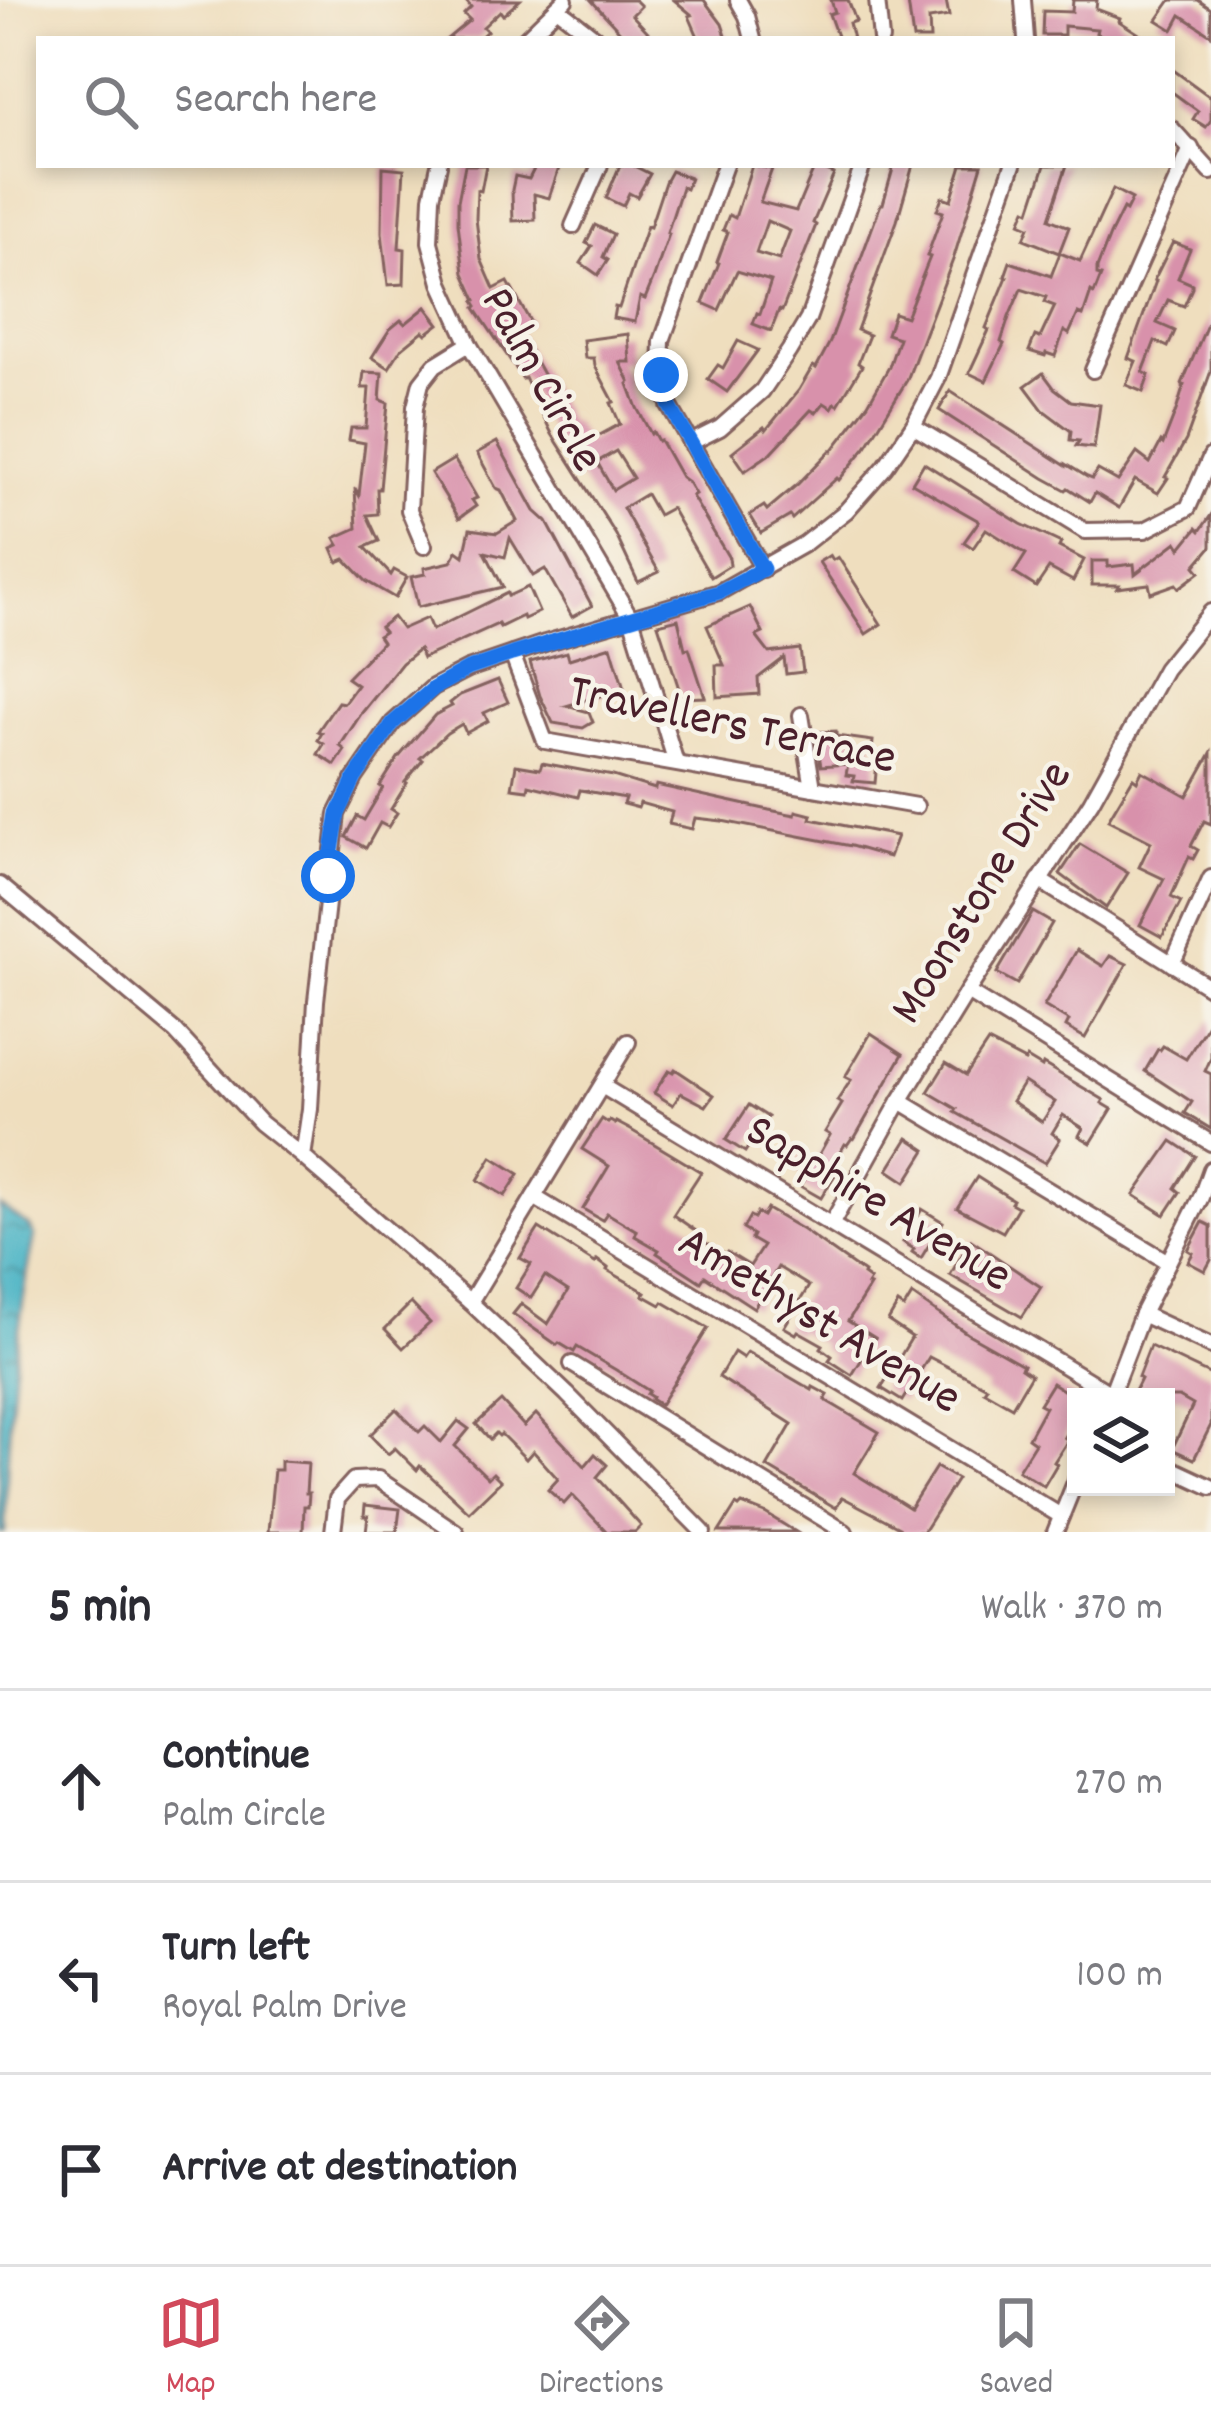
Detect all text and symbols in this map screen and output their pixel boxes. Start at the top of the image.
search box [36,36,1175,168]
icon: search [78,69,144,135]
text: Search here [174,70,377,134]
street label: Palm Circle [460,276,618,486]
route end [634,348,688,402]
street label: Travellers Terrace [562,660,902,796]
street label: Moonstone Drive [875,749,1093,1039]
route start [301,849,355,903]
street label: Sapphire Avenue [731,1099,1023,1313]
street label: Amethyst Avenue [663,1211,973,1435]
map controls [1067,1388,1175,1496]
button: layers [1067,1388,1175,1496]
text: 5 min [48,1574,151,1646]
text: Walk · 370 m [981,1583,1163,1638]
text: Continue [162,1726,310,1790]
icon: ahead [48,1753,114,1819]
text: 270 m [1074,1758,1163,1813]
text: Palm Circle [162,1790,326,1845]
text: Turn left [162,1918,310,1982]
icon: left [48,1945,114,2011]
text: 100 m [1076,1950,1163,2005]
text: Royal Palm Drive [162,1982,407,2037]
icon: arrive [48,2137,114,2203]
text: Arrive at destination [162,2138,517,2202]
tab: Map [158,2290,224,2409]
tab: Directions [539,2290,664,2409]
tab: Saved [980,2290,1053,2409]

